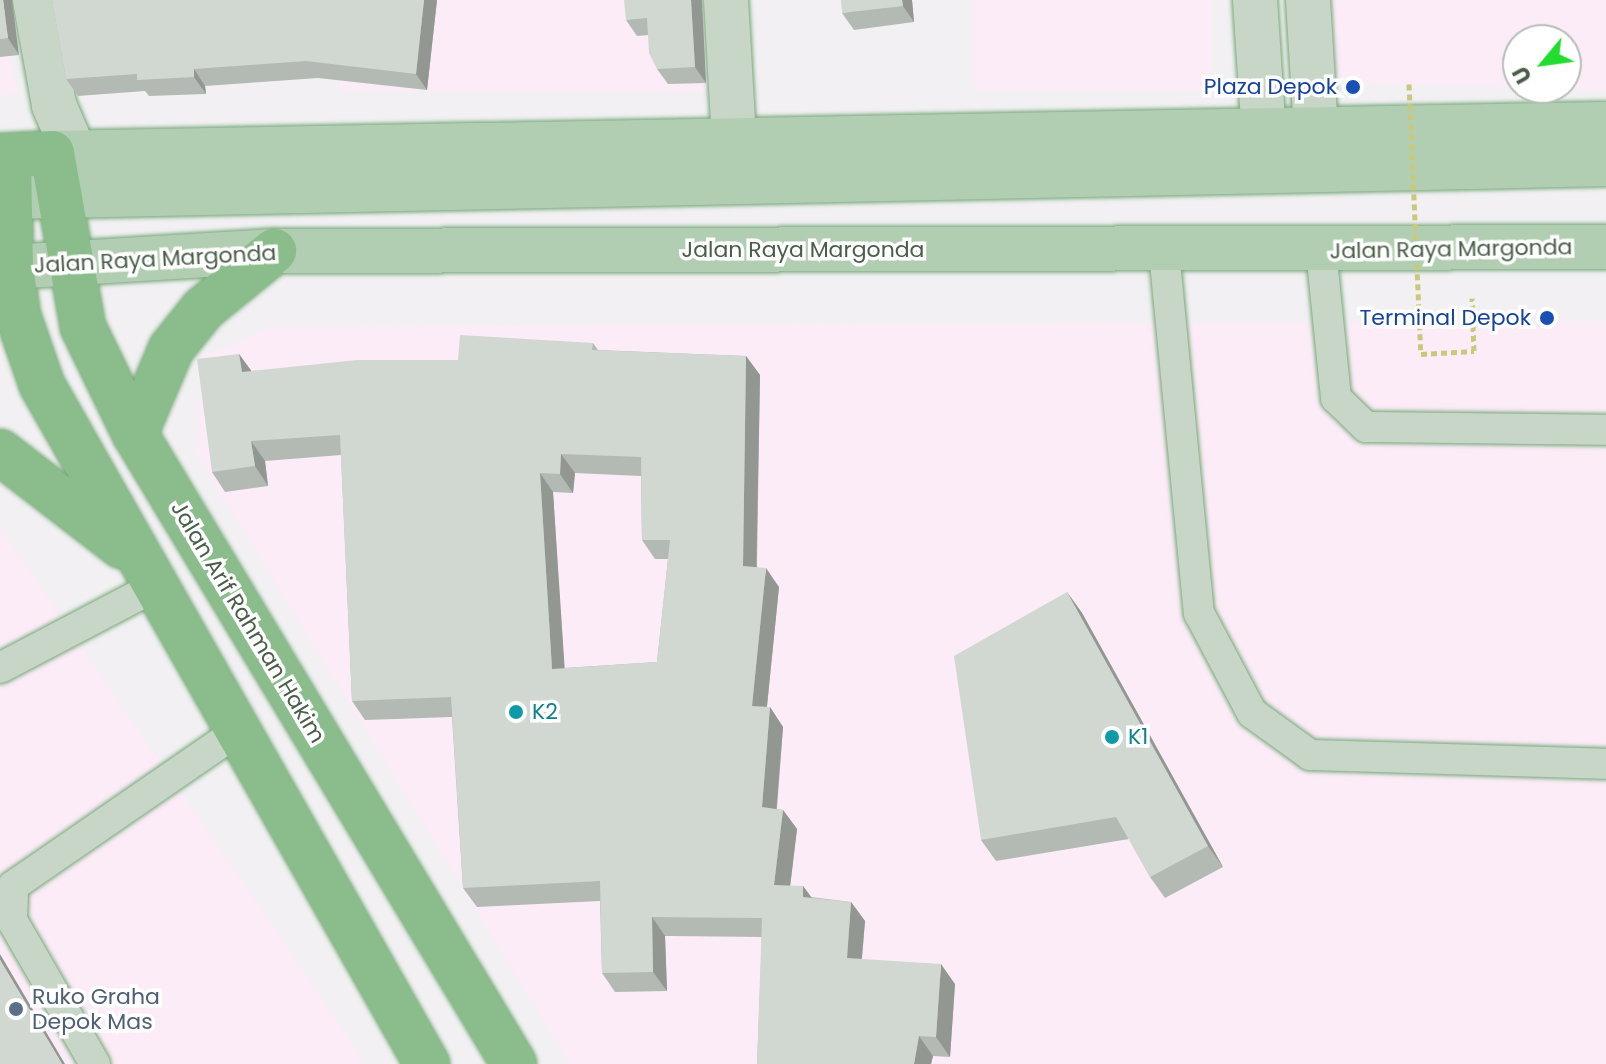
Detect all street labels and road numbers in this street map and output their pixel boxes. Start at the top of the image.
street label: Jalan Raya Margonda [1329,234,1573,264]
street label: Jalan Raya Margonda [682,237,924,263]
street label: Jalan Raya Margonda [33,239,277,279]
street label: Jalan Arif Rahman Hakim [165,496,331,748]

